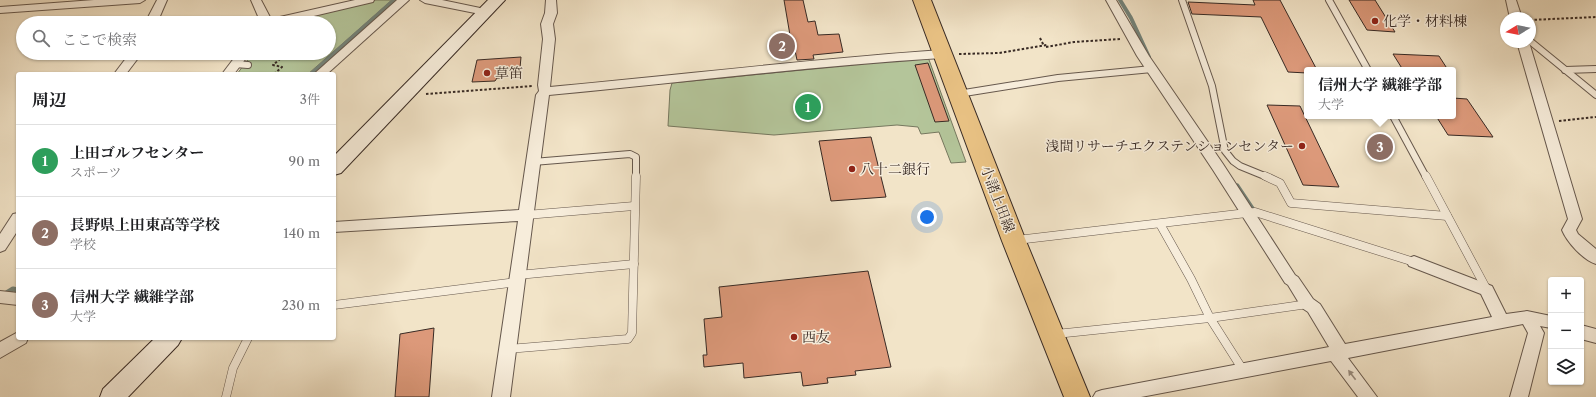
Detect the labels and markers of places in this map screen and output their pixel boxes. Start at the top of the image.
place label: 化学・材料棟 [1383,12,1467,30]
marker: 化学・材料棟 [1370,16,1380,26]
pin: 2 [769,31,795,61]
place label: 草笛 [495,64,523,82]
marker: 草笛 [482,68,492,78]
pin: 1 [795,92,821,122]
pin: 3 [1367,132,1393,162]
place label: 浅間リサーチエクステンションセンター [1045,137,1294,155]
marker: 浅間リサーチエクステンションセンター [1297,141,1307,151]
place label: 八十二銀行 [860,160,930,178]
marker: 八十二銀行 [847,164,857,174]
place label: 西友 [802,328,830,346]
marker: 西友 [789,332,799,342]

